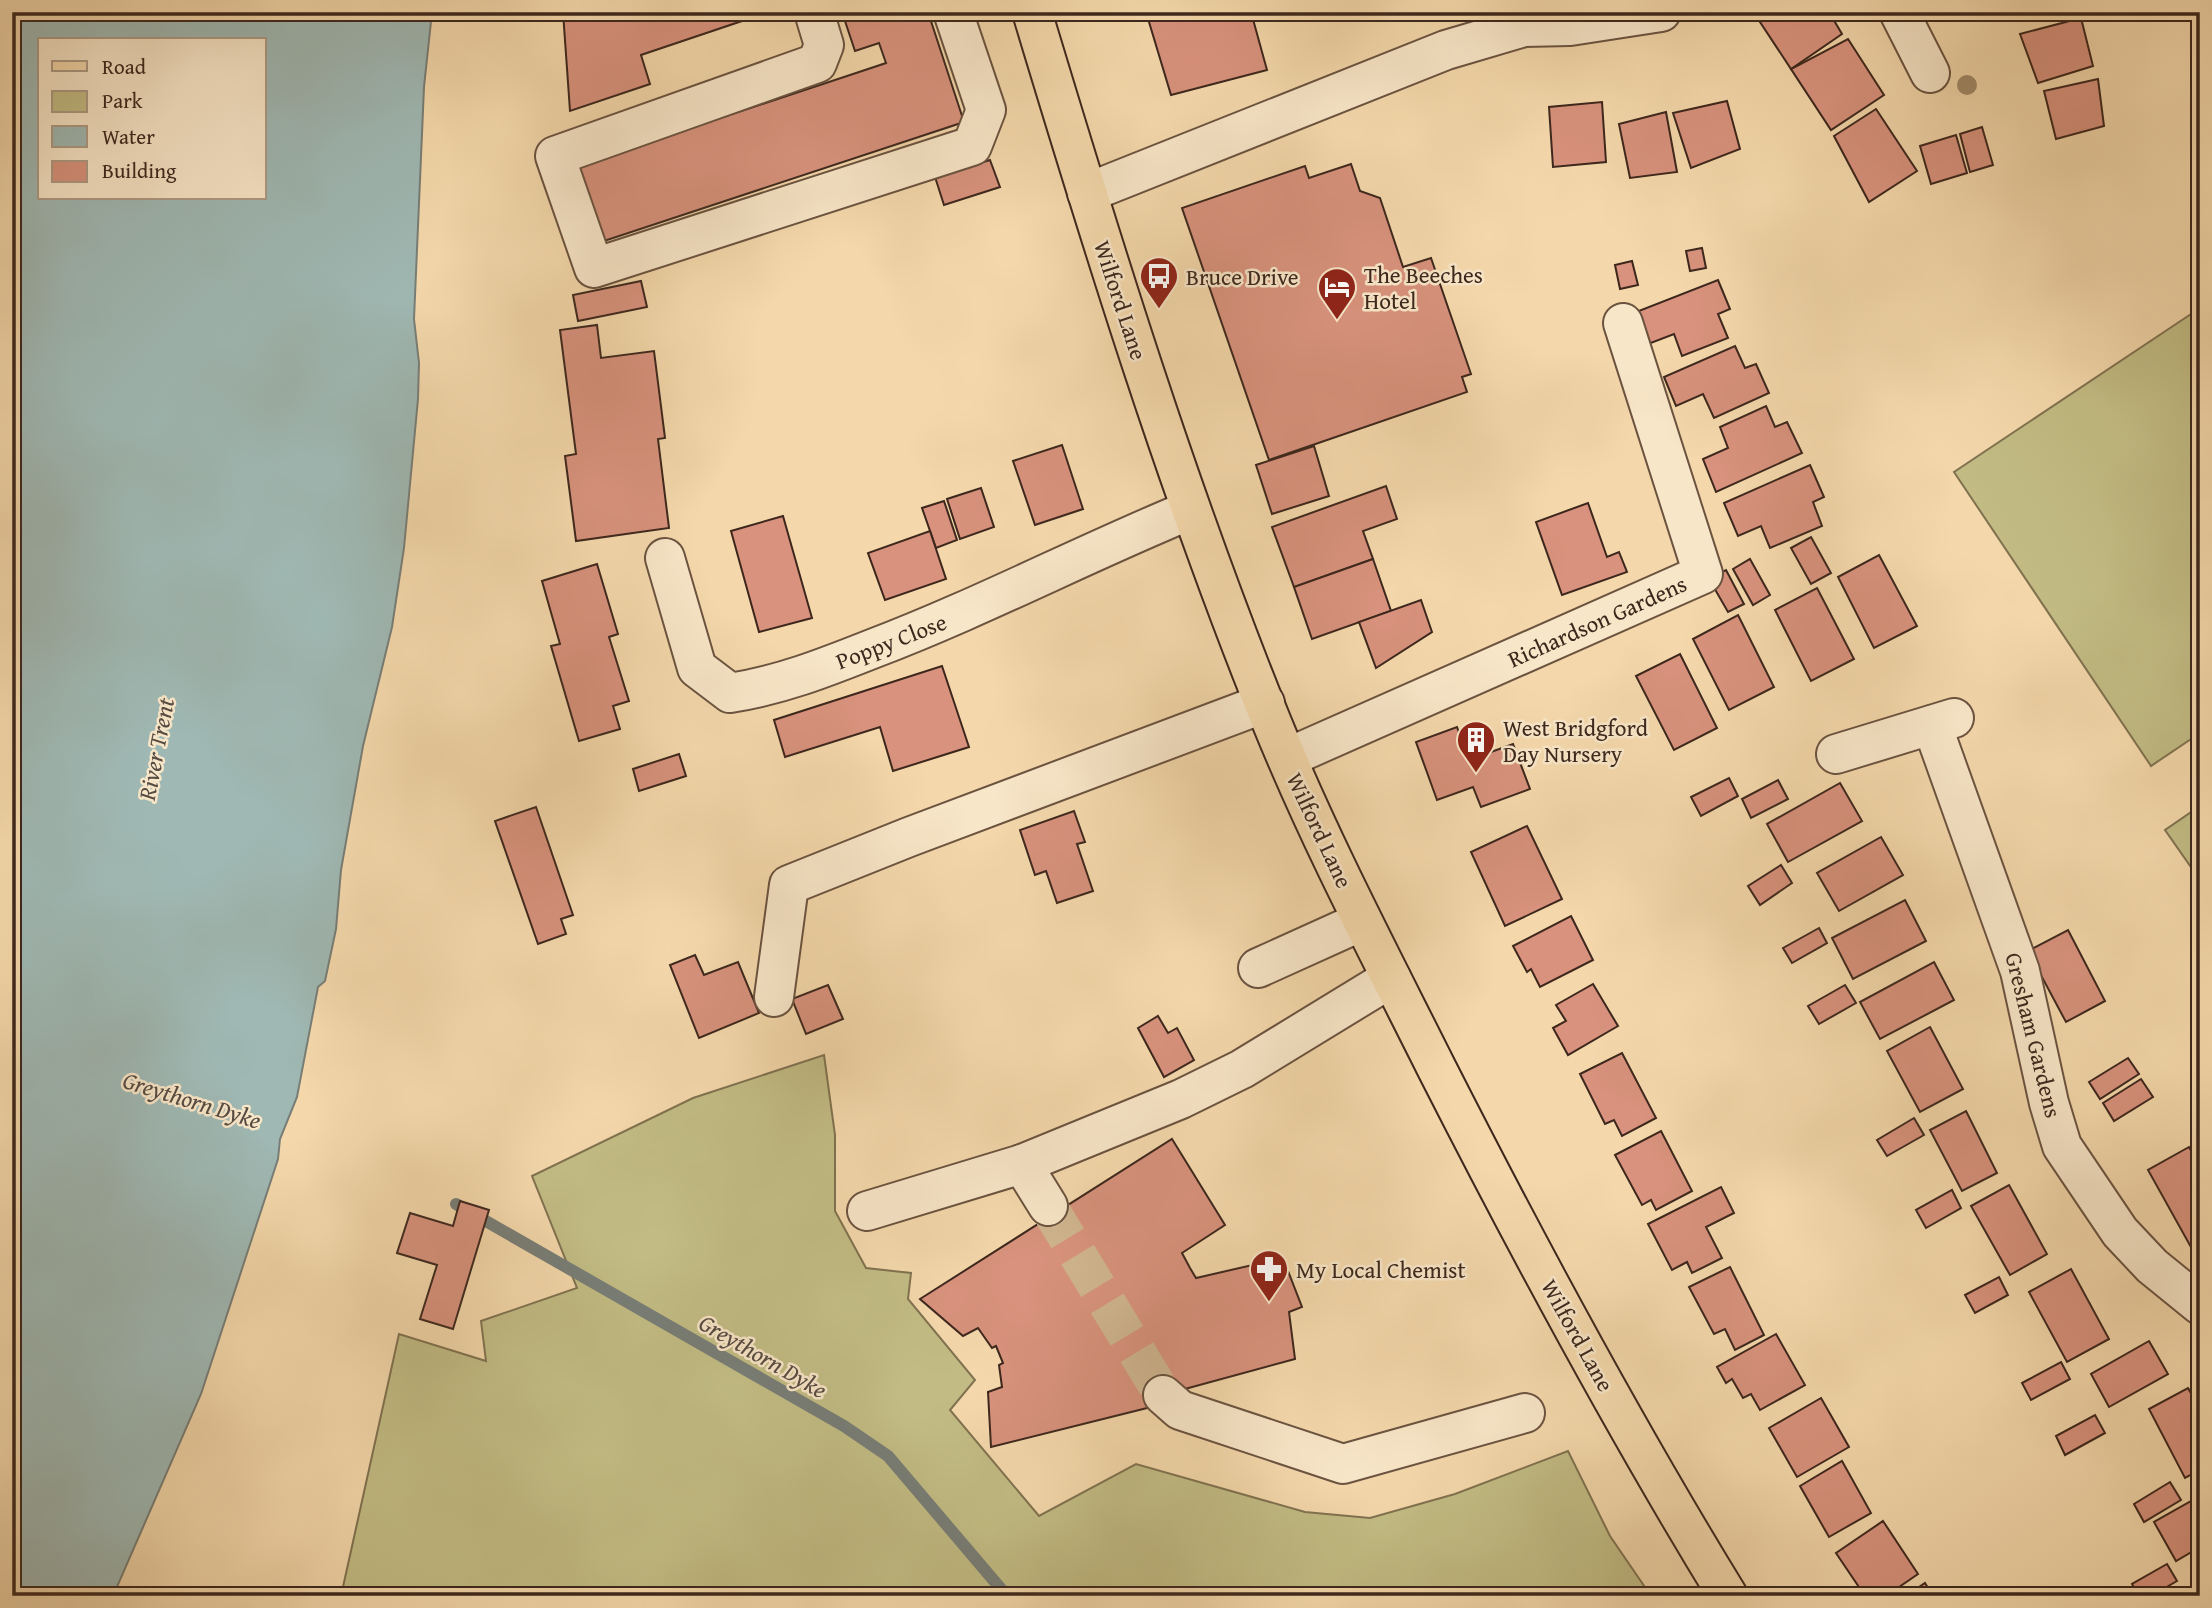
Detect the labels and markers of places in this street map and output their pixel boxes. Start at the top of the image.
bus stop icon: Bruce Drive [1138,255,1180,310]
place label: The Beeches Hotel [1364,258,1483,317]
place label: Bruce Drive [1186,260,1299,293]
hotel icon: The Beeches Hotel [1316,266,1358,321]
place label: West Bridgford Day Nursery [1503,711,1649,770]
building icon: West Bridgford Day Nursery [1455,719,1497,774]
pharmacy icon: My Local Chemist [1248,1248,1290,1303]
place label: My Local Chemist [1296,1253,1466,1286]

